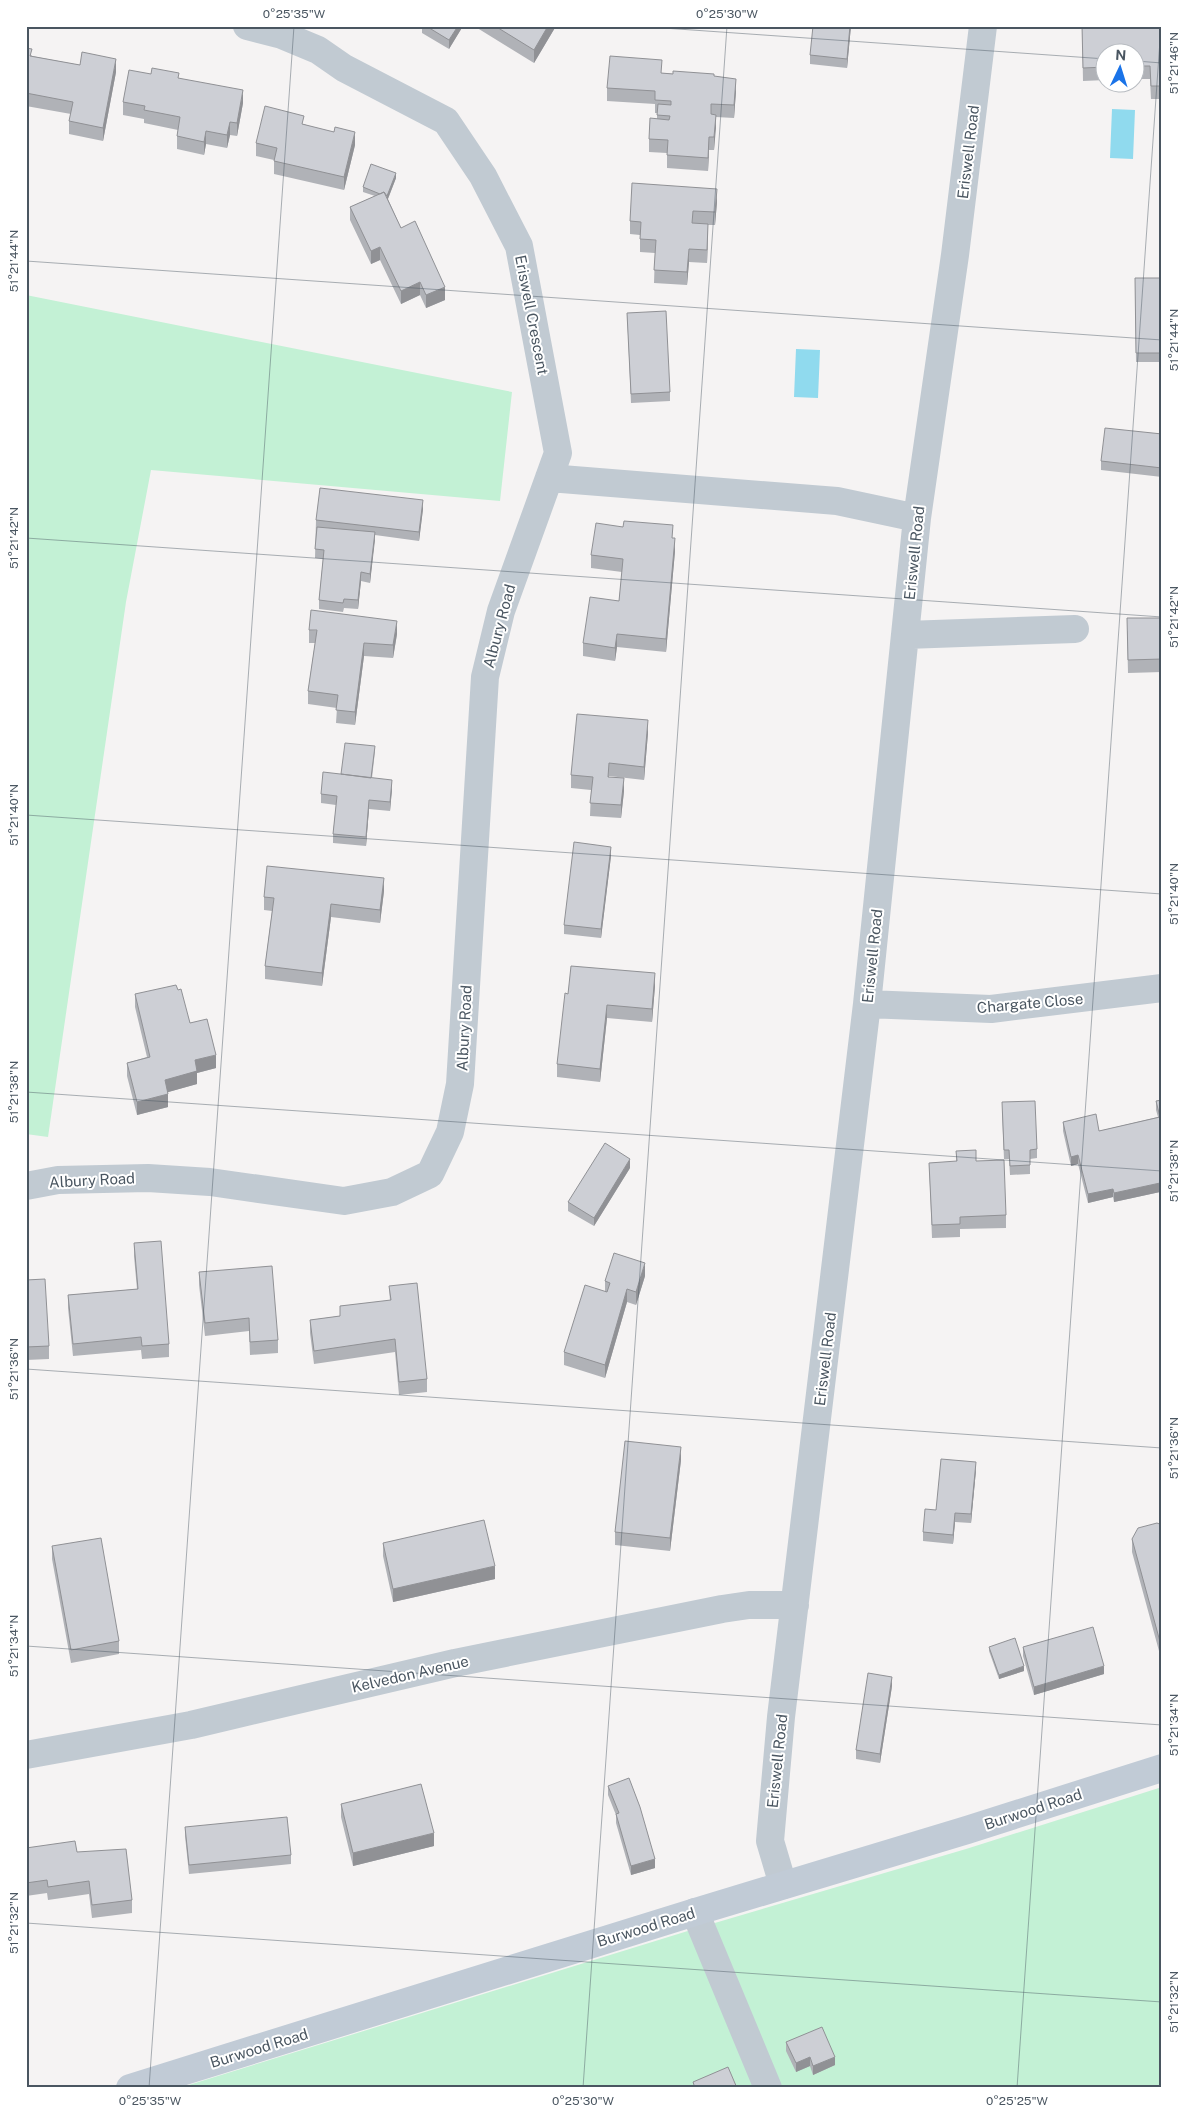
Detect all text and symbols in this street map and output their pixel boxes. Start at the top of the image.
text: 0°25'35"W [263,7,326,21]
text: 0°25'30"W [696,7,759,21]
text: 51°21'46"N [1167,32,1181,94]
north arrow [1096,42,1146,92]
text: N [1115,47,1127,63]
street label: Eriswell Road [954,104,982,200]
text: 51°21'44"N [7,230,21,292]
street label: Eriswell Crescent [512,254,552,377]
text: 51°21'44"N [1167,309,1181,371]
street label: Eriswell Road [901,505,927,601]
text: 51°21'42"N [7,507,21,569]
street label: Albury Road [480,582,518,670]
text: 51°21'42"N [1167,586,1181,648]
text: 51°21'40"N [7,784,21,846]
text: 51°21'40"N [1167,863,1181,925]
street label: Eriswell Road [859,908,885,1004]
street label: Albury Road [453,985,475,1071]
street label: Chargate Close [976,990,1084,1016]
text: 51°21'38"N [7,1061,21,1123]
text: 51°21'38"N [1167,1140,1181,1202]
street label: Albury Road [49,1169,135,1191]
street label: Eriswell Road [811,1311,839,1407]
text: 51°21'36"N [7,1338,21,1400]
text: 51°21'36"N [1167,1417,1181,1479]
text: 51°21'34"N [7,1615,21,1677]
street label: Kelvedon Avenue [350,1652,470,1696]
text: 51°21'34"N [1167,1694,1181,1756]
street label: Eriswell Road [764,1713,790,1809]
street label: Burwood Road [982,1785,1084,1833]
text: 51°21'32"N [7,1892,21,1954]
street label: Burwood Road [595,1904,697,1950]
text: 51°21'32"N [1167,1971,1181,2033]
street label: Burwood Road [208,2025,310,2071]
text: 0°25'35"W [119,2094,182,2108]
text: 0°25'30"W [552,2094,615,2108]
text: 0°25'25"W [986,2094,1049,2108]

